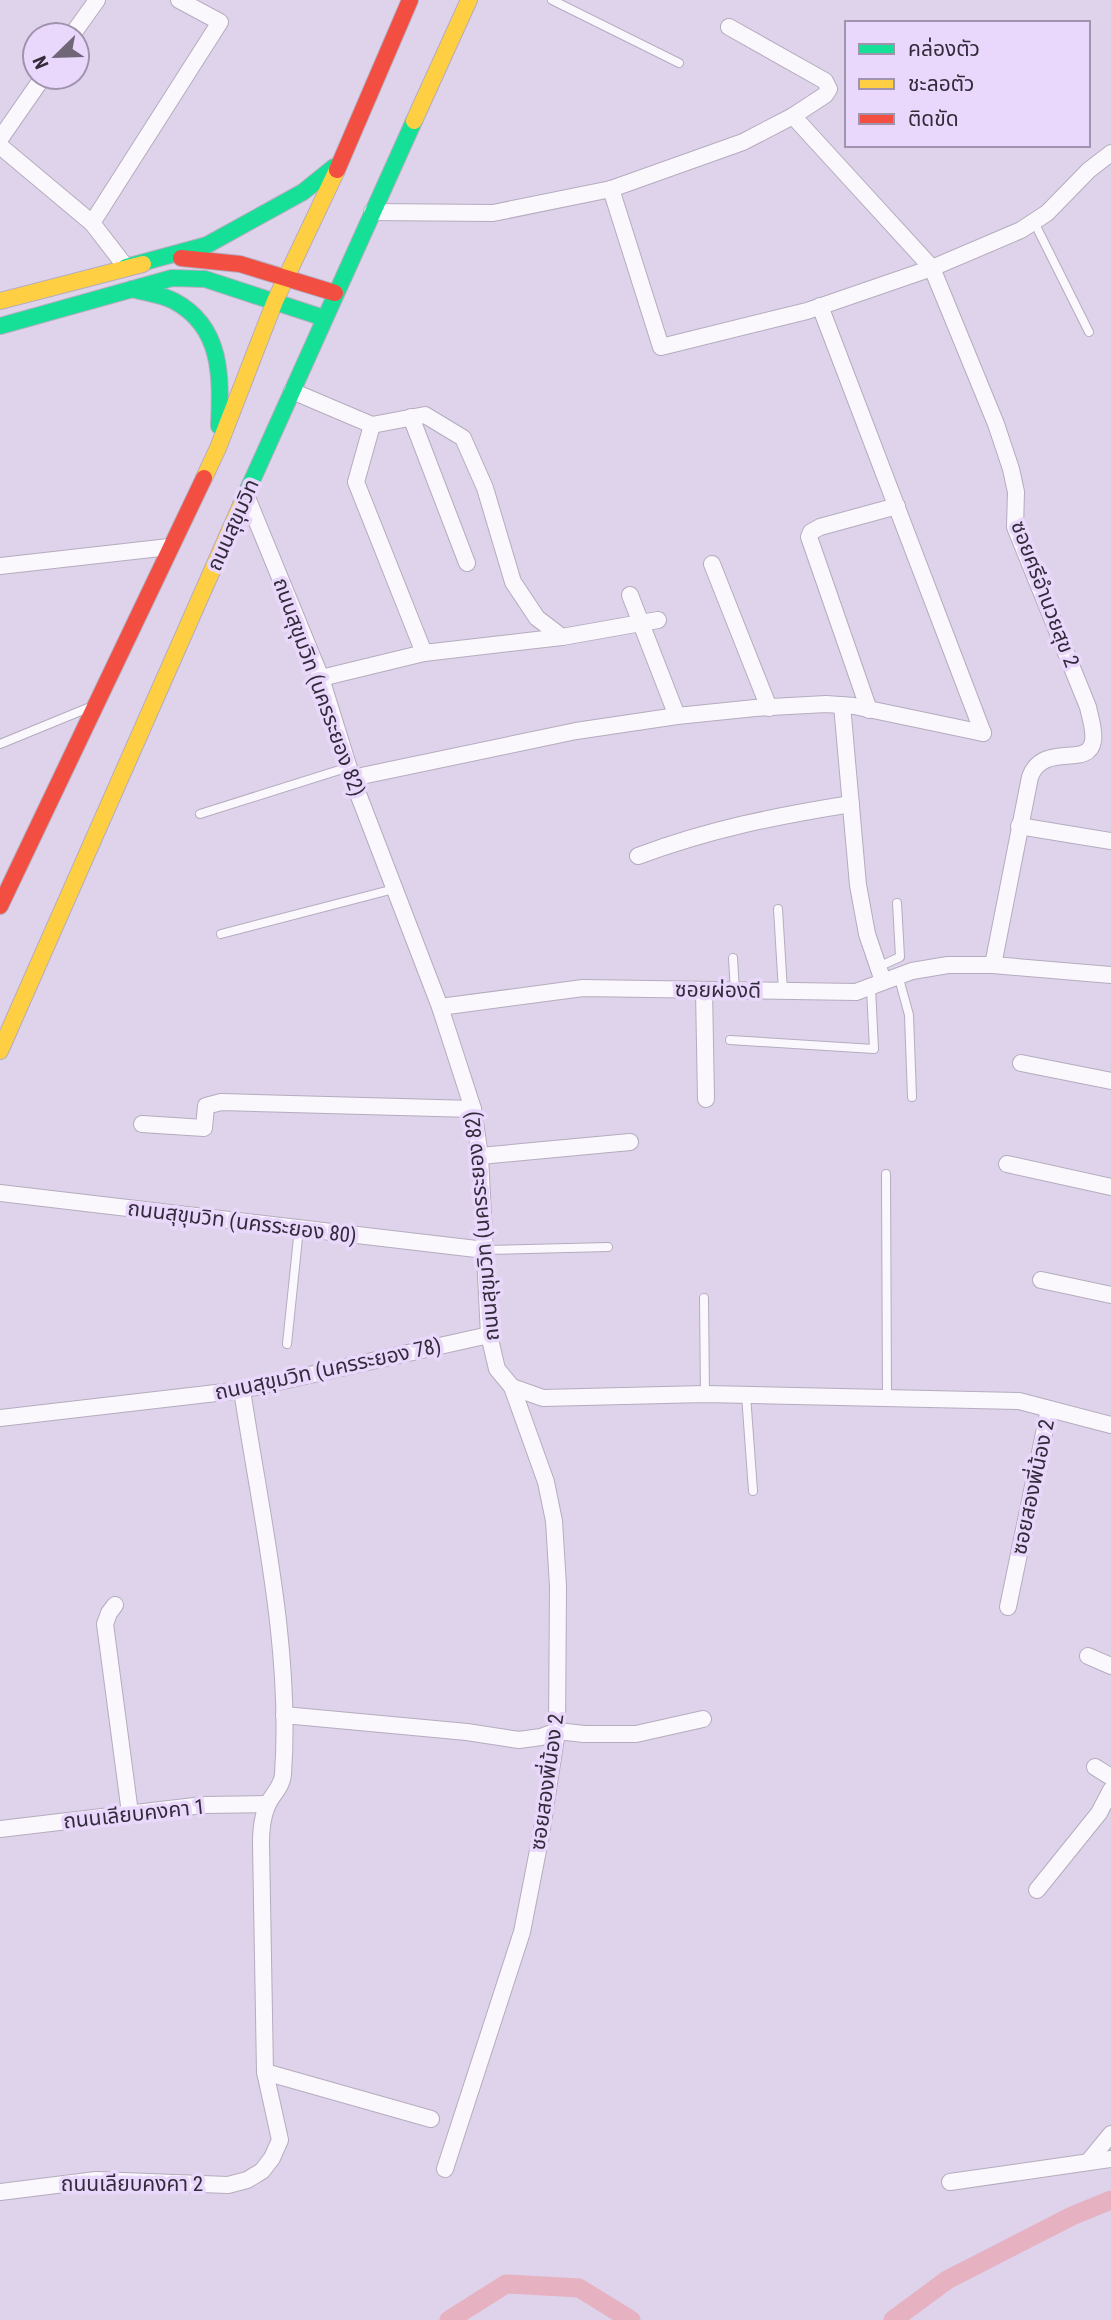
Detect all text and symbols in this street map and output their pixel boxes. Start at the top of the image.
north arrow [21,21,91,91]
legend [845,21,1090,147]
text: คล่องตัว [908,37,980,61]
text: N [28,53,54,72]
text: ชะลอตัว [908,72,974,96]
text: ติดขัด [908,107,959,131]
street label: ถนนสุขุมวิท [202,475,265,575]
street label: ซอยศรีอำนวยสุข 2 [1005,518,1084,671]
street label: ถนนสุขุมวิท (นครระยอง 82) [267,574,370,800]
street label: ซอยผ่องดี [675,977,761,1003]
street label: ถนนสุขุมวิท (นครระยอง 82) [460,1110,505,1342]
street label: ถนนสุขุมวิท (นครระยอง 80) [126,1196,358,1249]
street label: ถนนสุขุมวิท (นครระยอง 78) [213,1333,444,1406]
street label: ซอยสองพี่น้อง 2 [1004,1417,1059,1557]
street label: ซอยสองพี่น้อง 2 [523,1712,568,1852]
street label: ถนนเลียบคงคา 1 [62,1795,206,1833]
street label: ถนนเลียบคงคา 2 [61,2172,203,2196]

